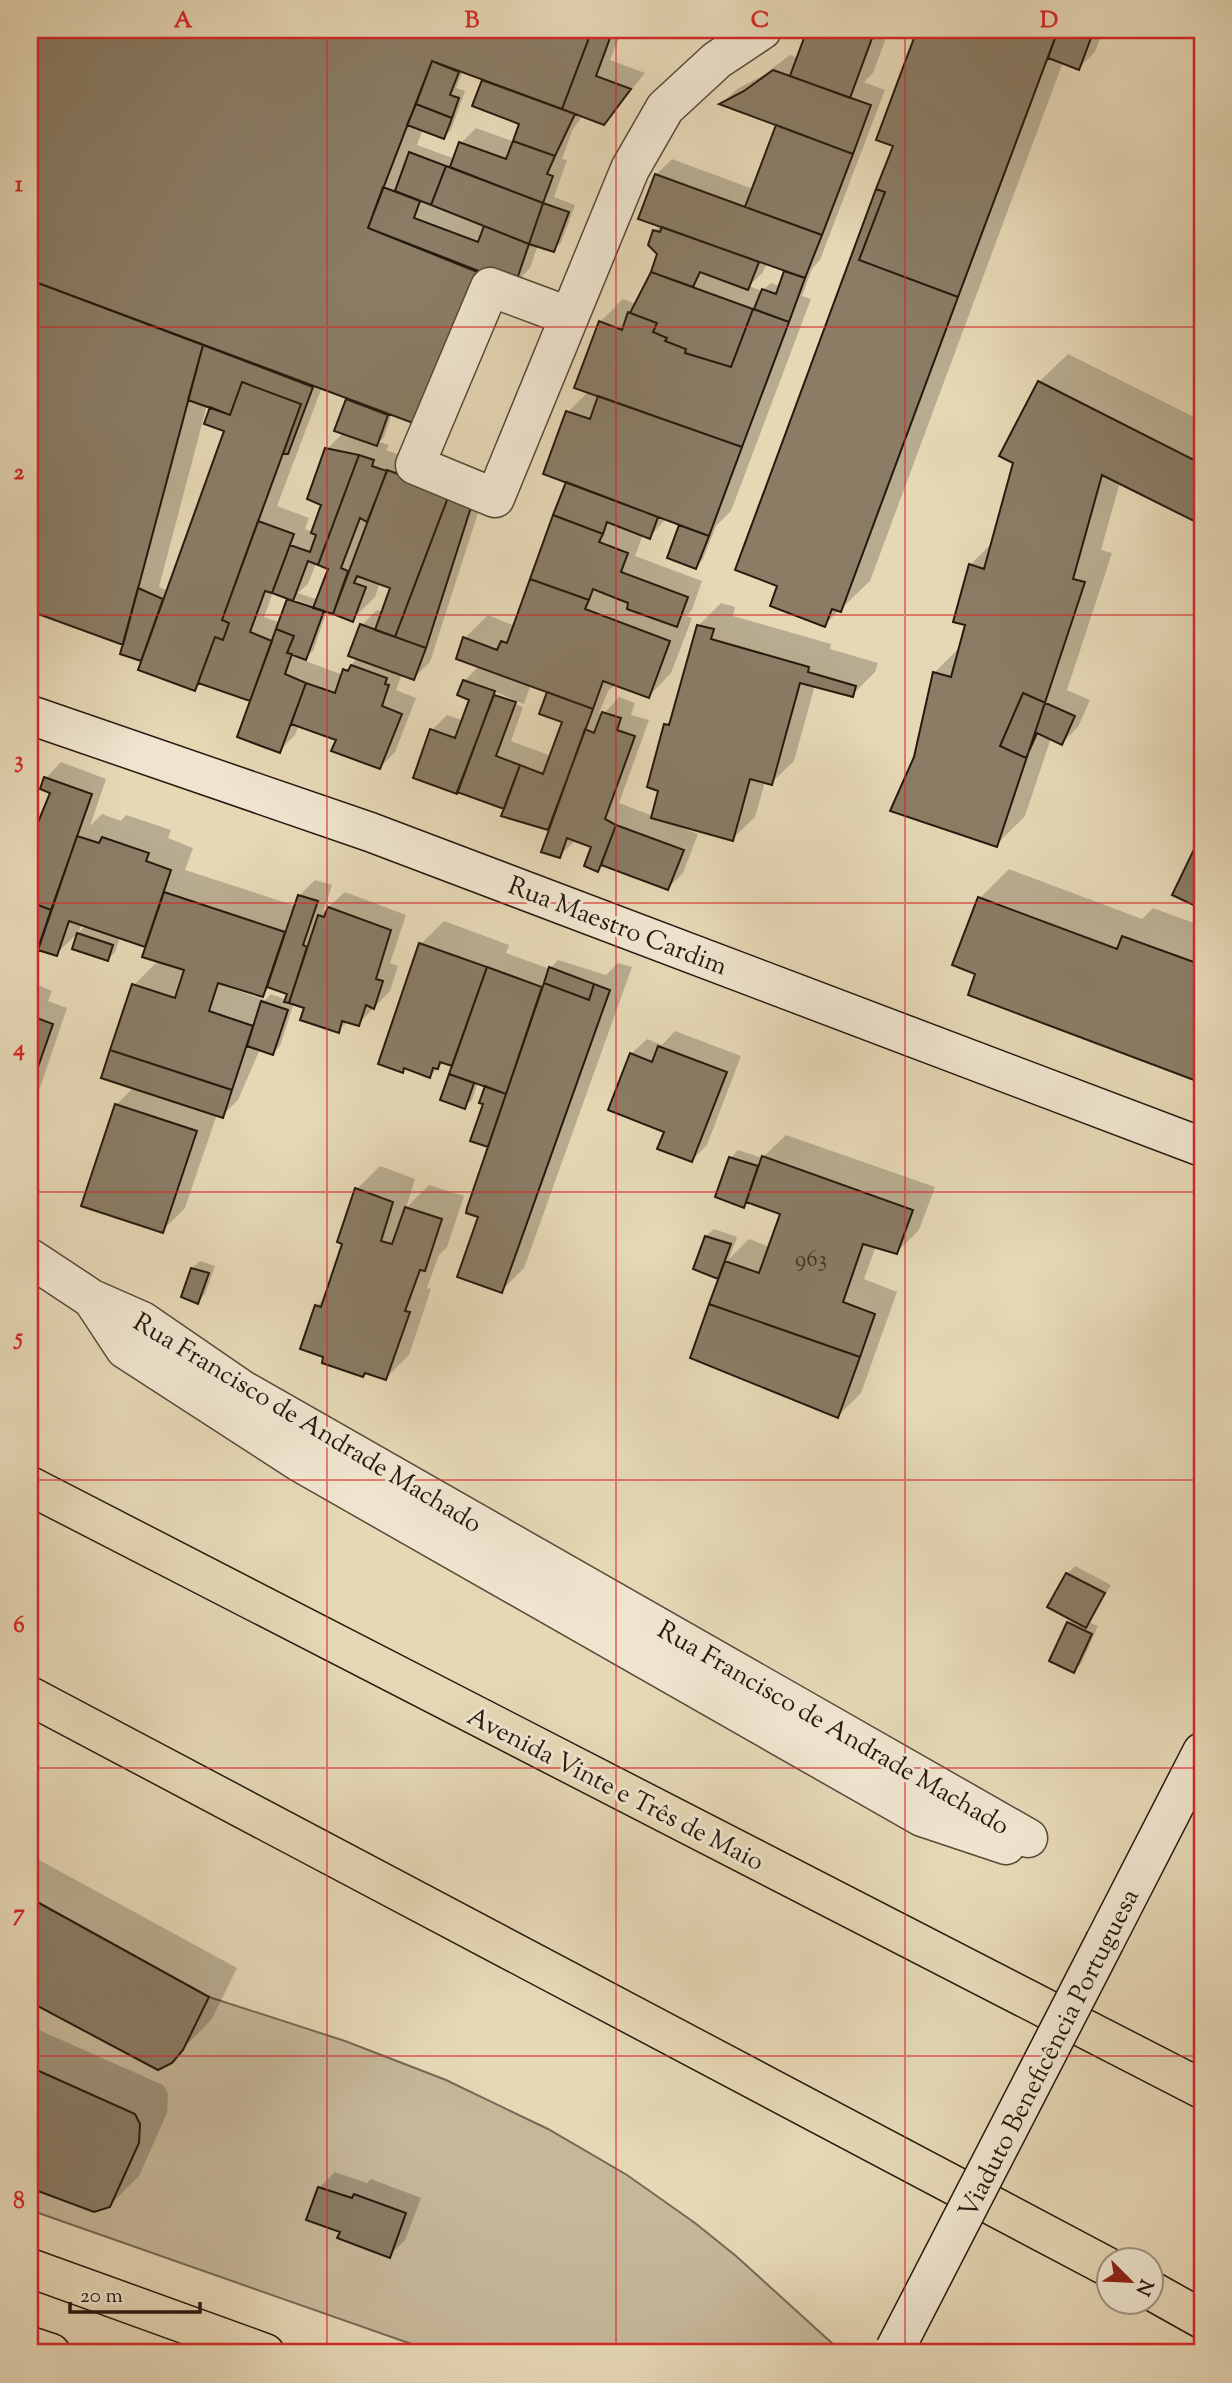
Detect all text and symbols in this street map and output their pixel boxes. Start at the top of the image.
text: A [174,5,193,38]
text: B [465,5,480,38]
text: C [751,5,769,38]
text: D [1040,5,1058,38]
text: 1 [15,169,23,202]
text: 2 [14,457,25,490]
text: 3 [14,745,24,778]
street label: Rua Maestro Cardim [502,868,732,986]
text: 4 [12,1033,25,1066]
house number: 963 [795,1244,827,1277]
street label: Rua Francisco de Andrade Machado [125,1305,488,1543]
text: 5 [13,1322,23,1355]
text: 6 [13,1610,25,1643]
street label: Rua Francisco de Andrade Machado [650,1613,1016,1845]
street label: Avenida Vinte e Três de Maio [460,1699,770,1881]
street label: Viaduto Beneficência Portuguesa [951,1883,1150,2225]
text: 7 [13,1898,25,1931]
text: 8 [13,2186,25,2219]
north arrow [1096,2246,1166,2316]
scale bar [70,2271,200,2315]
text: N [1128,2274,1159,2299]
text: 20 m [80,2282,123,2312]

